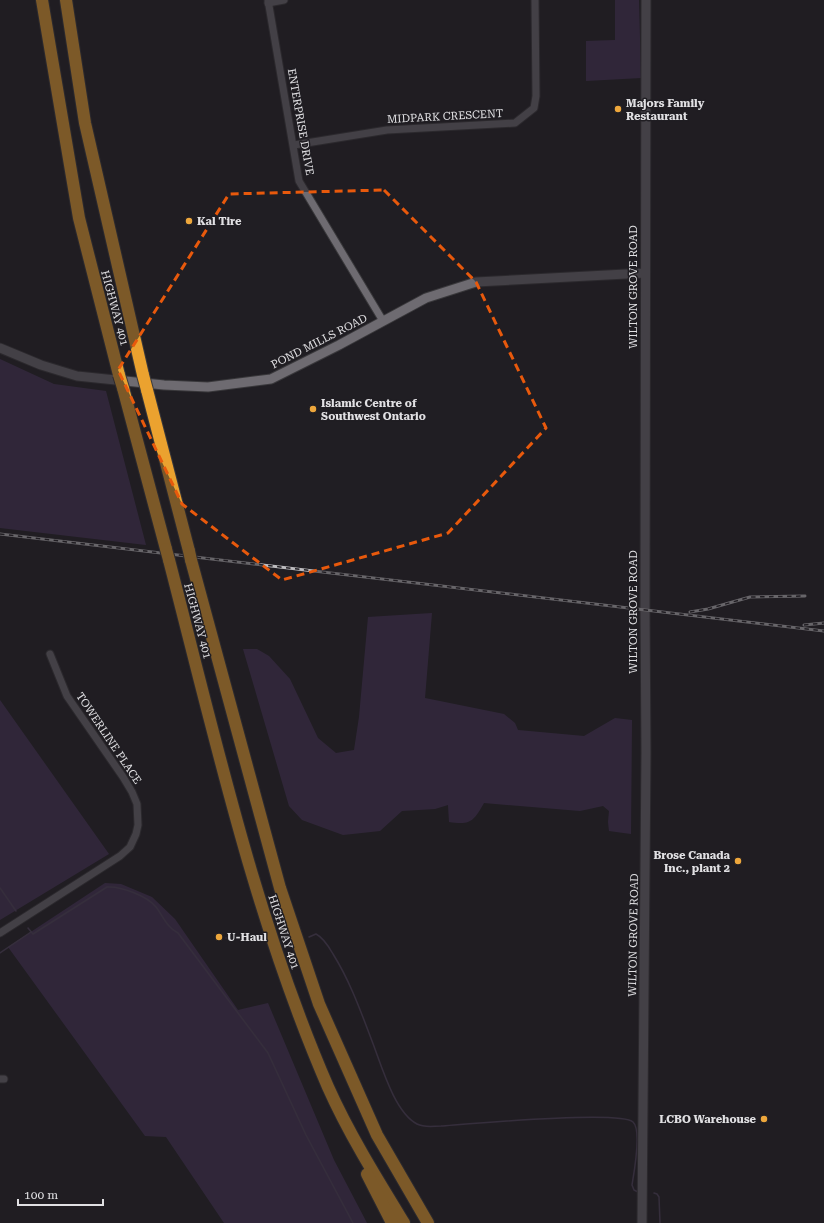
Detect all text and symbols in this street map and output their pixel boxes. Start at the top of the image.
street label: ENTERPRISE DRIVE [285,68,316,177]
place label: Majors Family Restaurant [626,97,705,123]
marker: Majors Family Restaurant [613,104,623,114]
street label: MIDPARK CRESCENT [387,107,503,126]
place label: Kal Tire [197,215,242,228]
marker: Kal Tire [184,216,194,226]
street label: WILTON GROVE ROAD [627,225,640,349]
street label: HIGHWAY 401 [98,269,131,347]
street label: POND MILLS ROAD [269,312,370,371]
place label: Islamic Centre of Southwest Ontario [321,397,426,423]
marker: Islamic Centre of Southwest Ontario [308,404,318,414]
street label: WILTON GROVE ROAD [627,550,640,674]
street label: HIGHWAY 401 [181,582,214,660]
street label: TOWERLINE PLACE [73,690,144,786]
place label: Brose Canada Inc., plant 2 [653,849,731,875]
marker: Brose Canada Inc., plant 2 [733,856,743,866]
street label: WILTON GROVE ROAD [626,873,641,997]
street label: HIGHWAY 401 [265,893,302,971]
place label: U-Haul [227,931,267,944]
marker: U-Haul [214,932,224,942]
place label: LCBO Warehouse [659,1113,757,1126]
marker: LCBO Warehouse [759,1114,769,1124]
scale bar [18,1181,103,1207]
text: 100 m [24,1188,58,1202]

